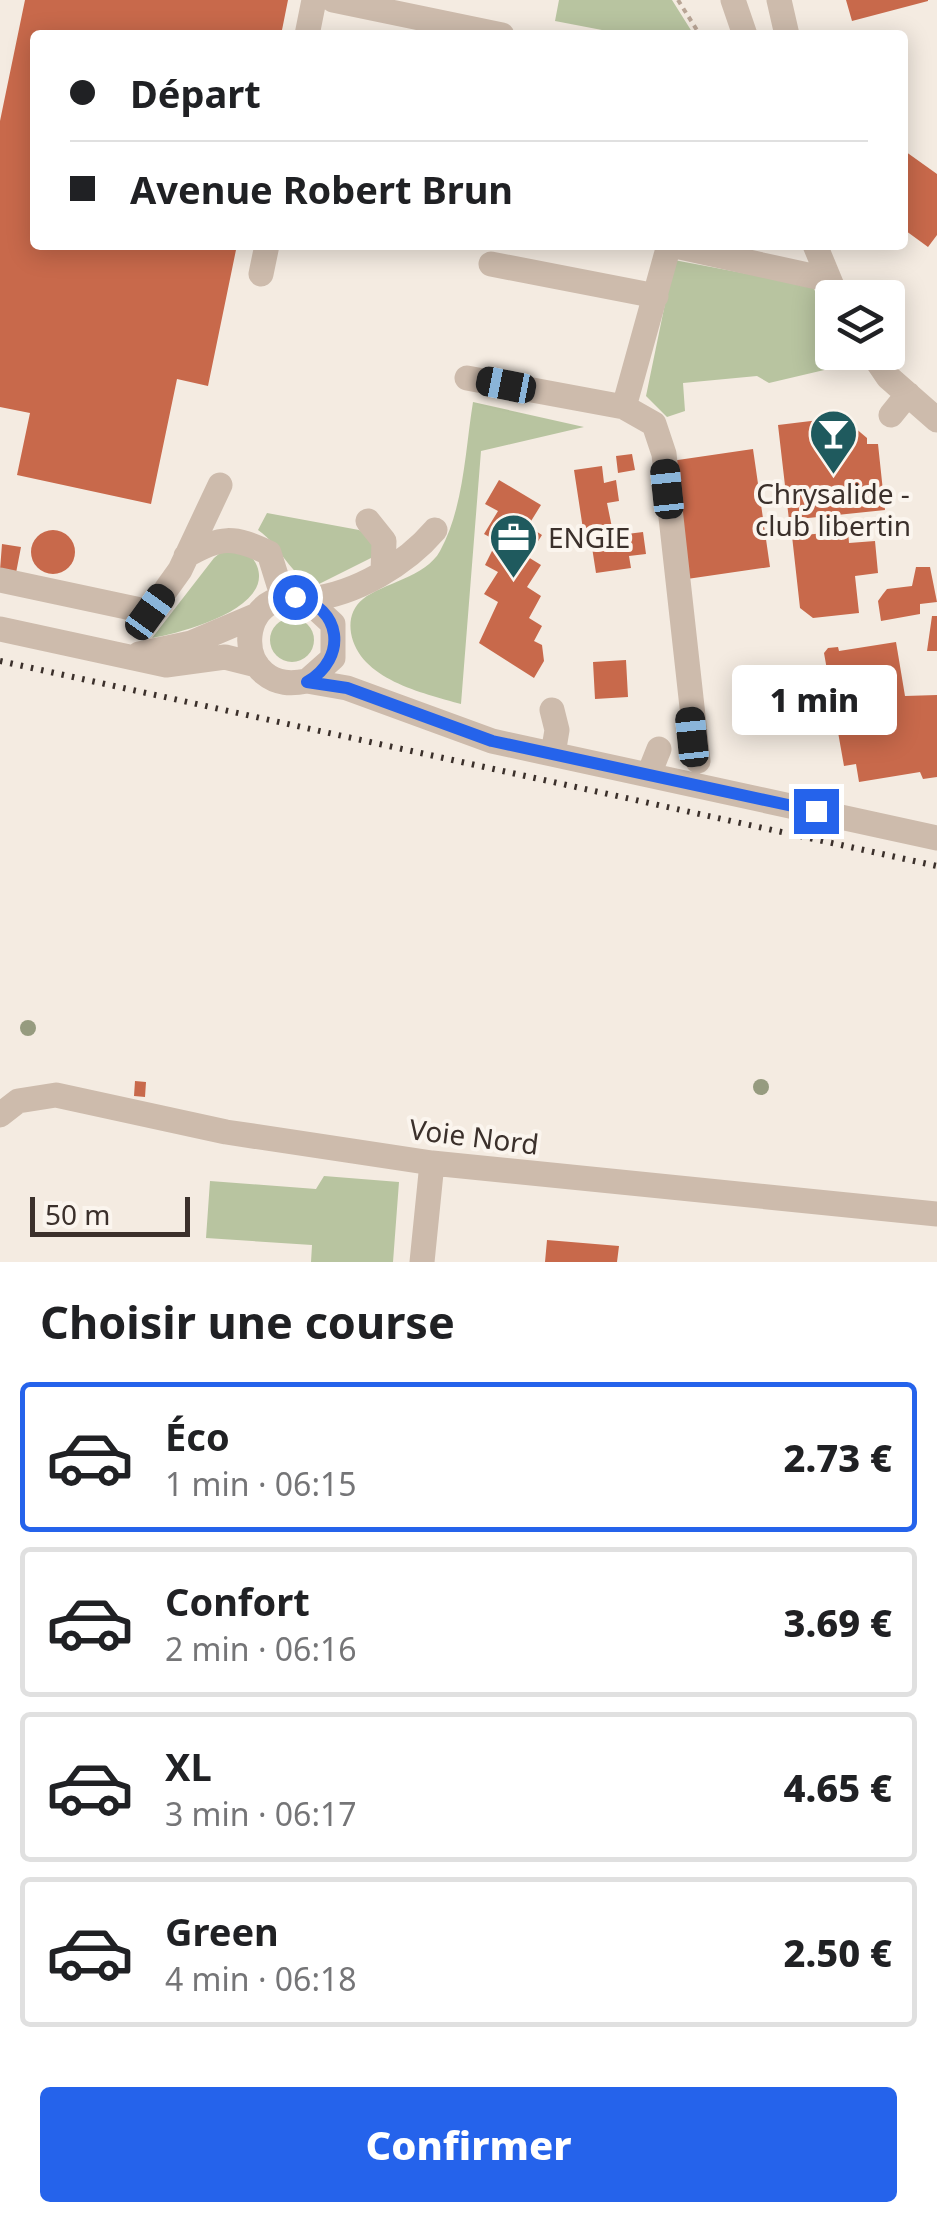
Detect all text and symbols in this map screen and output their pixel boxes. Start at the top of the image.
text: Départ [130,67,261,119]
text: Avenue Robert Brun [130,163,513,215]
map controls [815,280,905,370]
button: layers [815,280,905,370]
car [474,365,538,405]
bar icon: Chrysalide - club libertin [807,408,859,476]
car [649,458,685,520]
place label: Chrysalide - club libertin [755,474,911,544]
office icon: ENGIE [487,512,539,580]
place label: ENGIE [548,518,630,556]
route start [273,575,318,620]
car [120,579,180,645]
callout: 1 min [734,666,898,736]
text: 1 min [770,678,859,721]
car [674,706,710,768]
route end [794,789,839,834]
street label: Voie Nord [407,1109,541,1163]
scale bar [30,1192,190,1236]
text: 50 m [45,1195,111,1233]
text: Choisir une course [40,1291,455,1352]
text: Éco [165,1410,230,1462]
icon: car [45,1412,135,1502]
text: 2.73 € [783,1431,892,1483]
text: 1 min · 06:15 [165,1462,357,1505]
text: Confort [165,1575,310,1627]
icon: car [45,1577,135,1667]
text: 3.69 € [783,1596,892,1648]
text: 2 min · 06:16 [165,1627,357,1670]
text: XL [165,1740,212,1792]
icon: car [45,1742,135,1832]
text: 4.65 € [783,1761,892,1813]
text: 3 min · 06:17 [165,1792,357,1835]
text: Green [165,1905,279,1957]
icon: car [45,1907,135,1997]
text: 2.50 € [783,1926,892,1978]
text: 4 min · 06:18 [165,1957,357,2000]
button: Confirmer [40,2087,897,2202]

